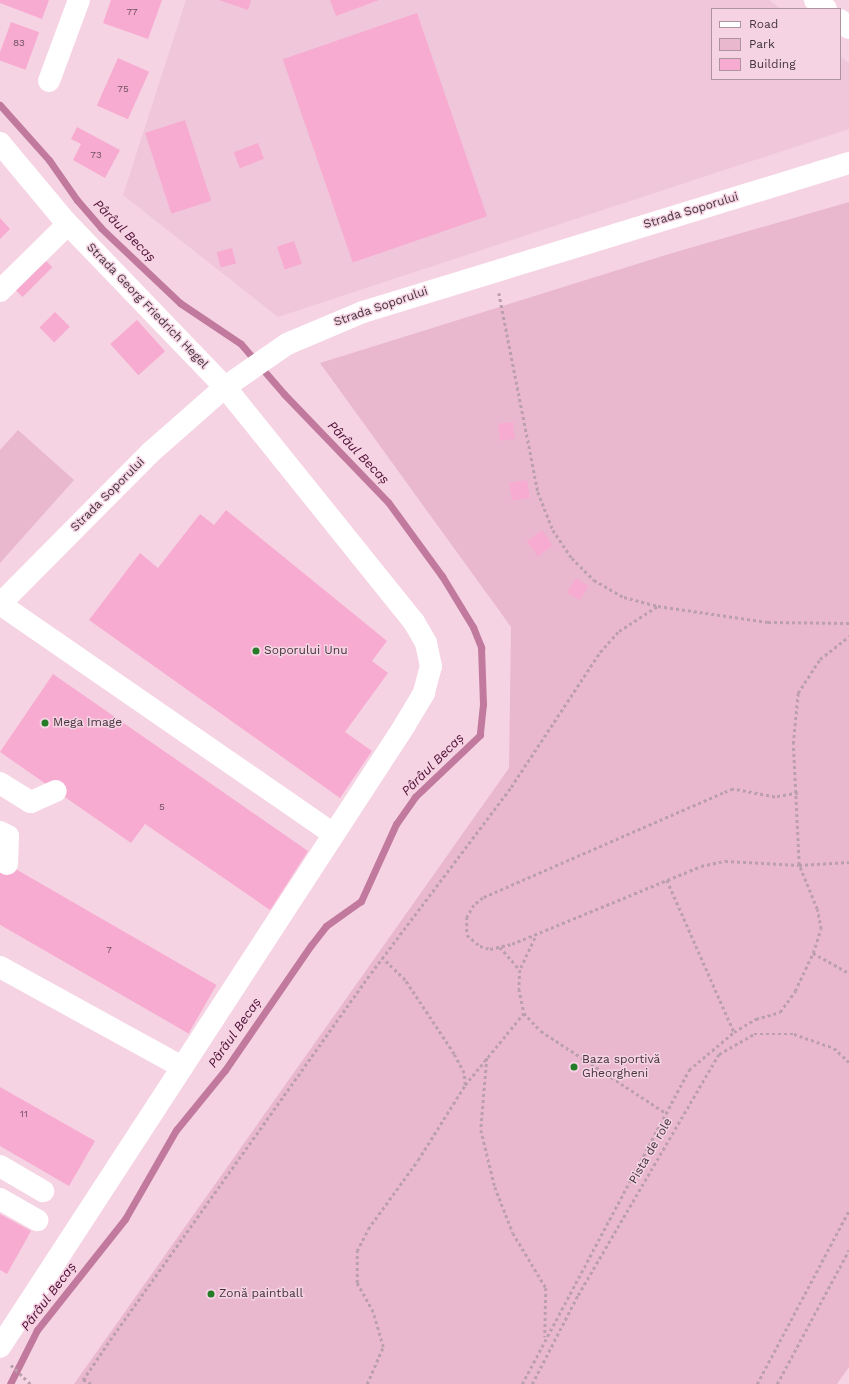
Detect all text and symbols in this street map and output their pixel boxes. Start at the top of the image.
house number: 77 [126,6,138,18]
legend [711,8,841,80]
text: Road [749,17,778,31]
house number: 83 [13,37,25,49]
text: Park [749,37,775,51]
text: Building [749,57,796,71]
house number: 75 [117,83,129,95]
house number: 73 [90,149,102,161]
street label: Strada Soporului [642,190,740,232]
water label: Pârâul Becaș [89,196,159,266]
street label: Strada Georg Friedrich Hegel [83,240,211,372]
street label: Strada Soporului [332,284,430,330]
water label: Pârâul Becaș [324,418,392,488]
street label: Strada Soporului [68,455,148,535]
place label: Soporului Unu [264,644,348,658]
marker: Soporului Unu [251,646,261,656]
place label: Mega Image [53,716,122,730]
marker: Mega Image [40,718,50,728]
water label: Pârâul Becaș [398,730,468,800]
house number: 5 [159,801,165,813]
house number: 7 [106,944,112,956]
water label: Pârâul Becaș [205,995,265,1071]
place label: Baza sportivă Gheorgheni [582,1053,661,1081]
marker: Baza sportivă Gheorgheni [569,1062,579,1072]
house number: 11 [20,1108,28,1120]
street label: Pista de role [626,1115,676,1187]
water label: Pârâul Becaș [18,1260,80,1334]
place label: Zonă paintball [219,1287,303,1301]
marker: Zonă paintball [206,1289,216,1299]

